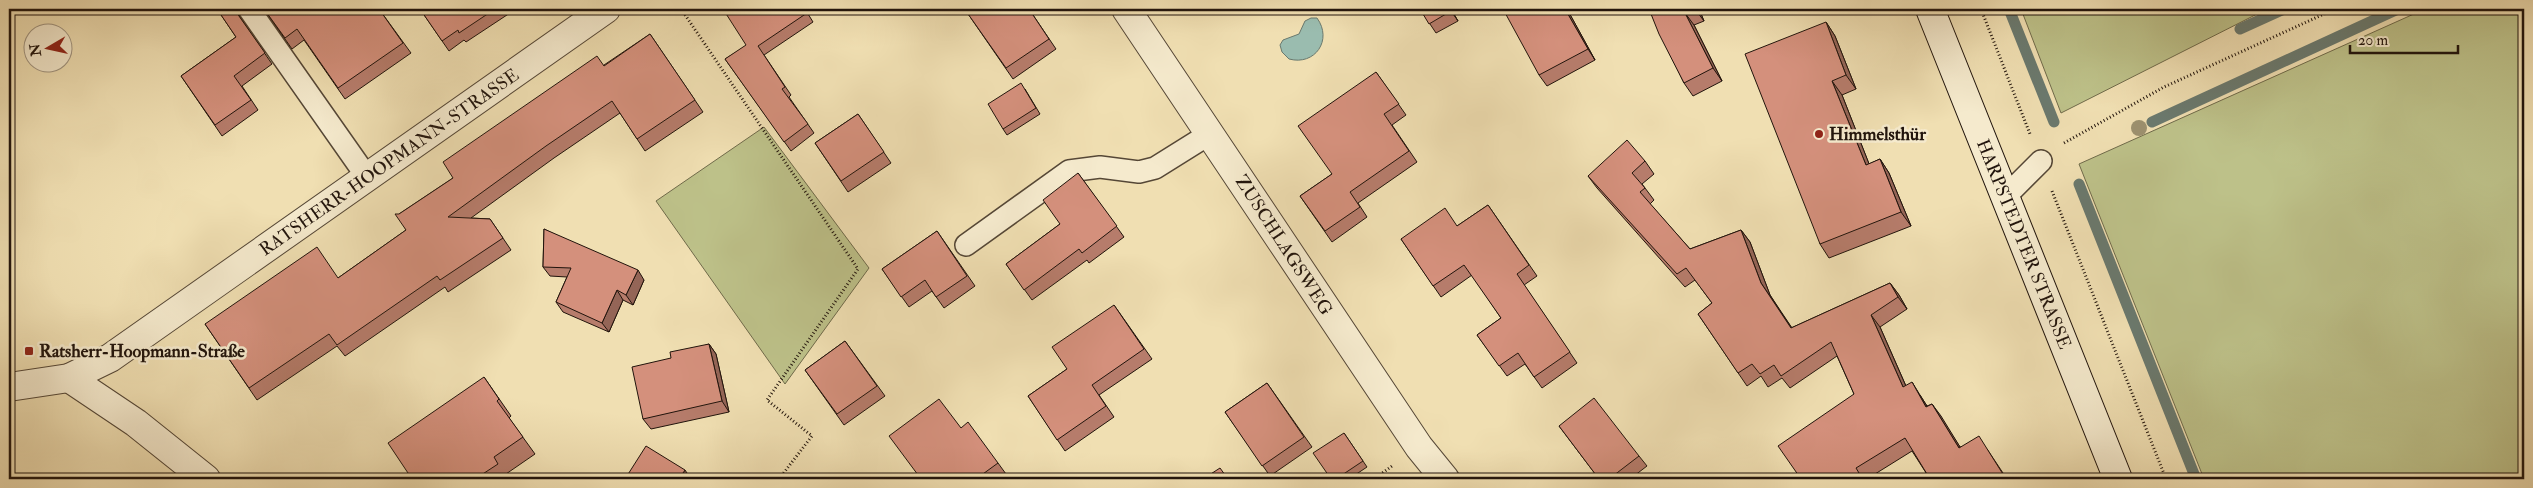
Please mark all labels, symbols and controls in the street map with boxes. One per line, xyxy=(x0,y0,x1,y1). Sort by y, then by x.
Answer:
north arrow xyxy=(22,22,72,72)
scale bar xyxy=(2350,22,2458,54)
text: 20 m xyxy=(2358,31,2388,50)
text: N xyxy=(26,42,45,58)
street label: RATSHERR-HOOPMANN-STRASSE xyxy=(255,64,524,261)
place label: Himmelsthür xyxy=(1829,123,1926,146)
marker: Himmelsthür xyxy=(1813,128,1825,140)
street label: HARPSTEDTER STRASSE xyxy=(1971,136,2076,353)
street label: ZUSCHLAGSWEG xyxy=(1230,171,1338,320)
place label: Ratsherr-Hoopmann-Straße xyxy=(39,340,245,363)
marker: Ratsherr-Hoopmann-Straße xyxy=(23,345,35,357)

